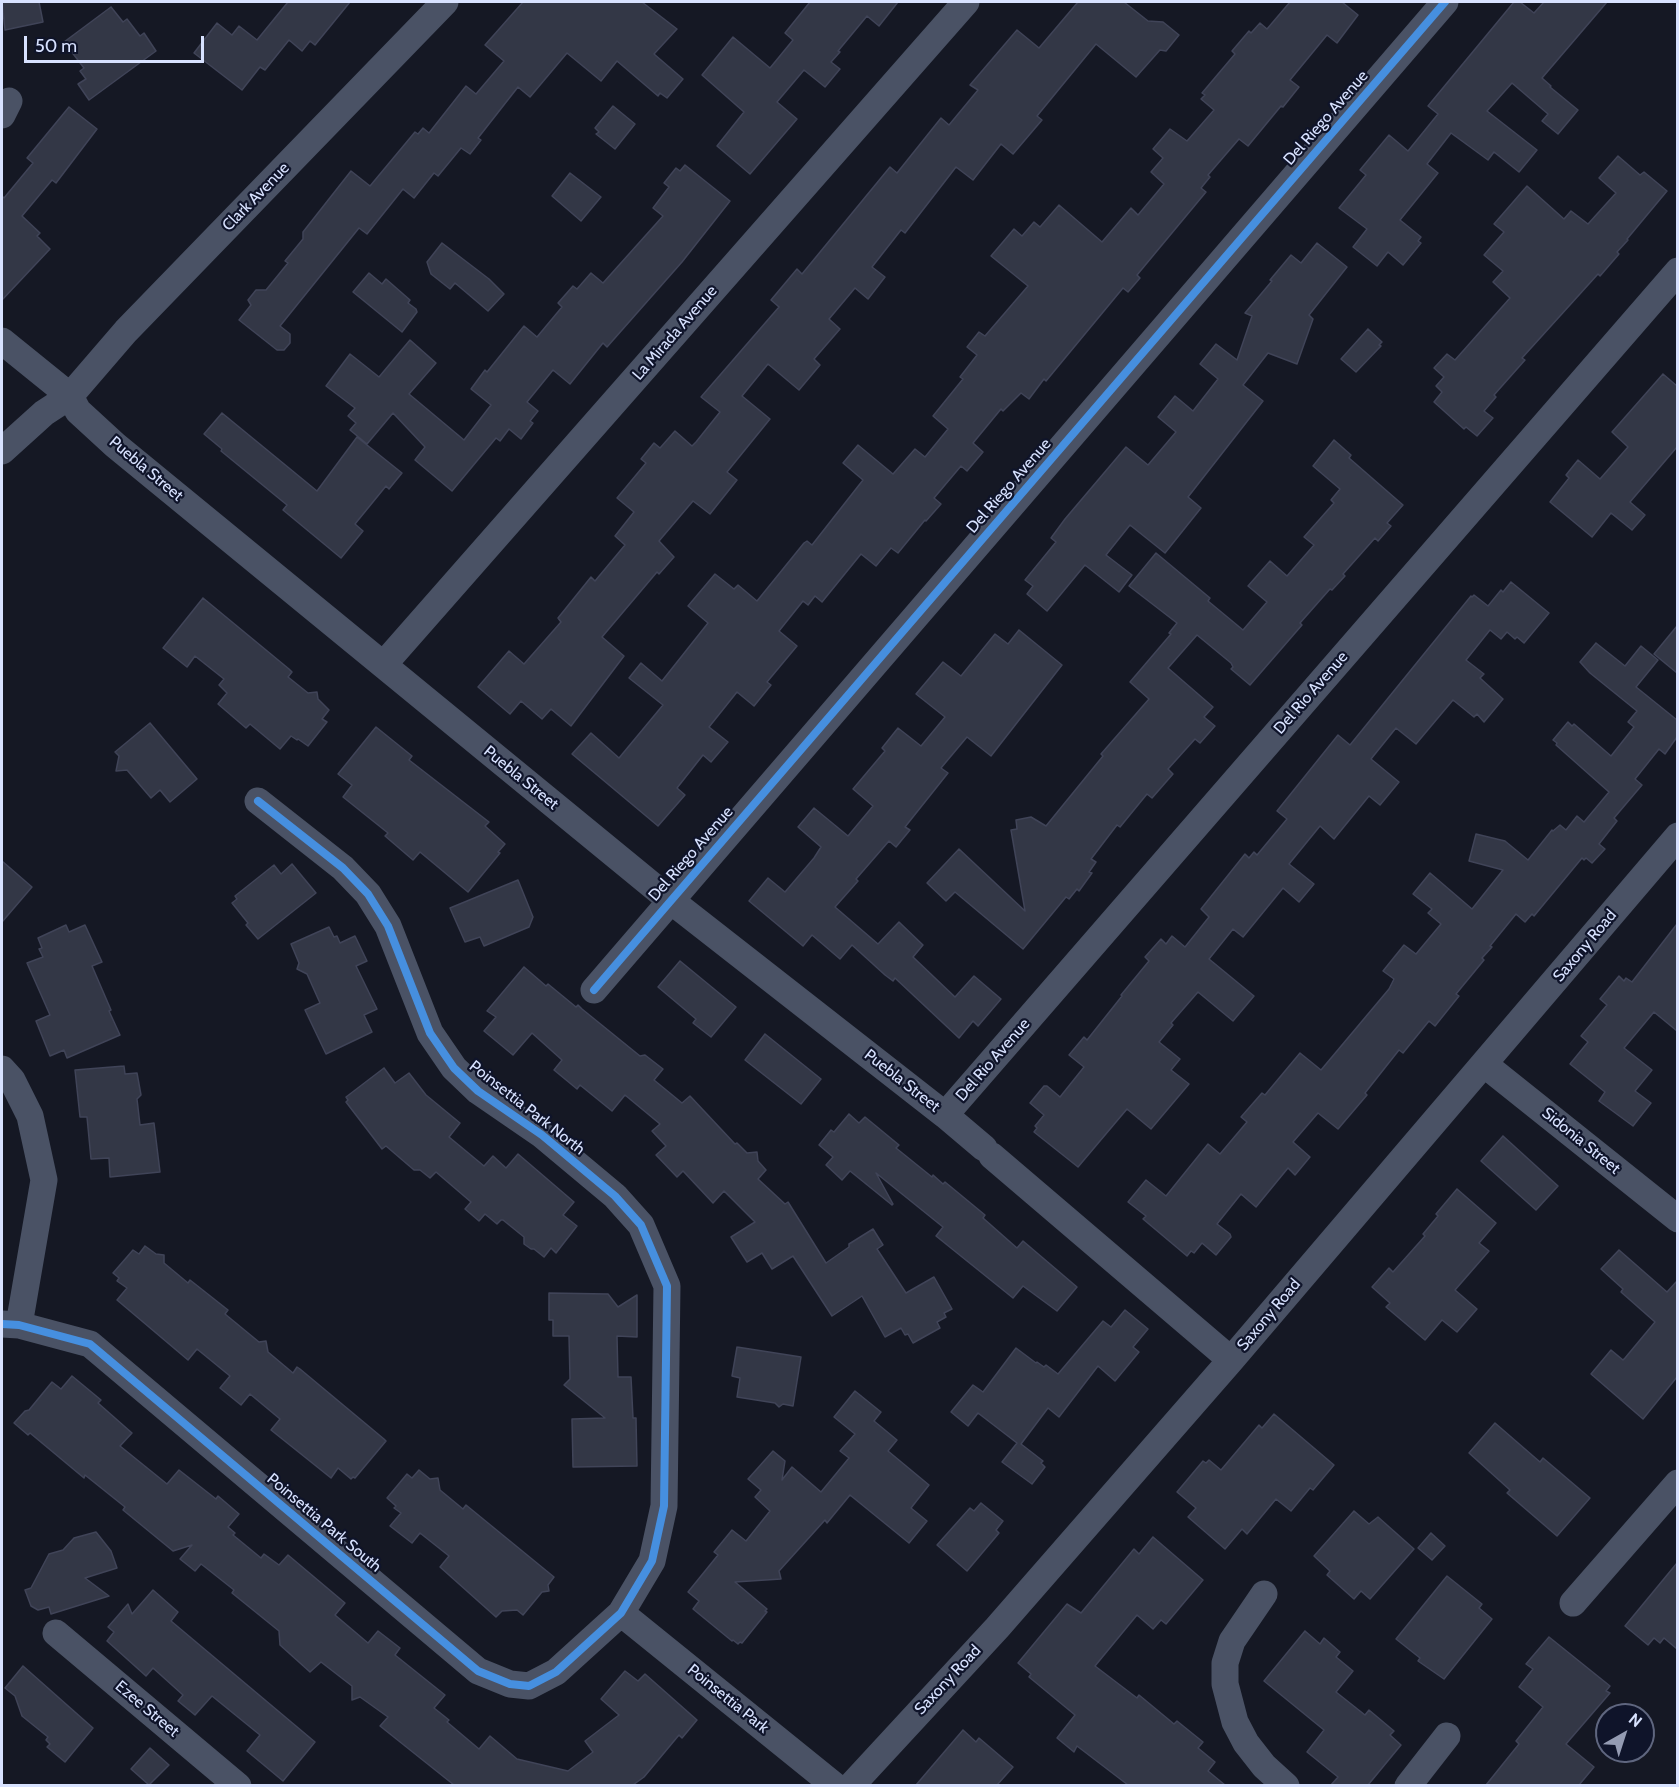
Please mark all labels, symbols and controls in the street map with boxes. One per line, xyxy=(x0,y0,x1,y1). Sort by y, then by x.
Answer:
scale bar xyxy=(27,24,207,62)
text: 50 m xyxy=(35,35,77,57)
street label: Del Riego Avenue xyxy=(1280,67,1372,169)
street label: Clark Avenue xyxy=(219,159,293,235)
street label: La Mirada Avenue xyxy=(629,282,721,384)
street label: Puebla Street xyxy=(105,432,187,506)
street label: Del Riego Avenue xyxy=(963,435,1055,537)
street label: Del Rio Avenue xyxy=(1270,648,1352,738)
street label: Puebla Street xyxy=(480,742,562,814)
street label: Del Riego Avenue xyxy=(645,803,737,905)
street label: Saxony Road xyxy=(1549,906,1621,986)
street label: Del Rio Avenue xyxy=(952,1015,1034,1105)
street label: Puebla Street xyxy=(860,1046,944,1116)
street label: Poinsettia Park North xyxy=(465,1057,589,1159)
street label: Sidonia Street xyxy=(1538,1104,1624,1178)
street label: Saxony Road xyxy=(1233,1275,1305,1355)
street label: Poinsettia Park South xyxy=(263,1470,385,1576)
street label: Saxony Road xyxy=(911,1641,985,1719)
street label: Poinsettia Park xyxy=(683,1660,773,1738)
street label: Ezee Street xyxy=(111,1677,183,1741)
north arrow xyxy=(1595,1703,1655,1763)
text: N xyxy=(1625,1709,1646,1731)

